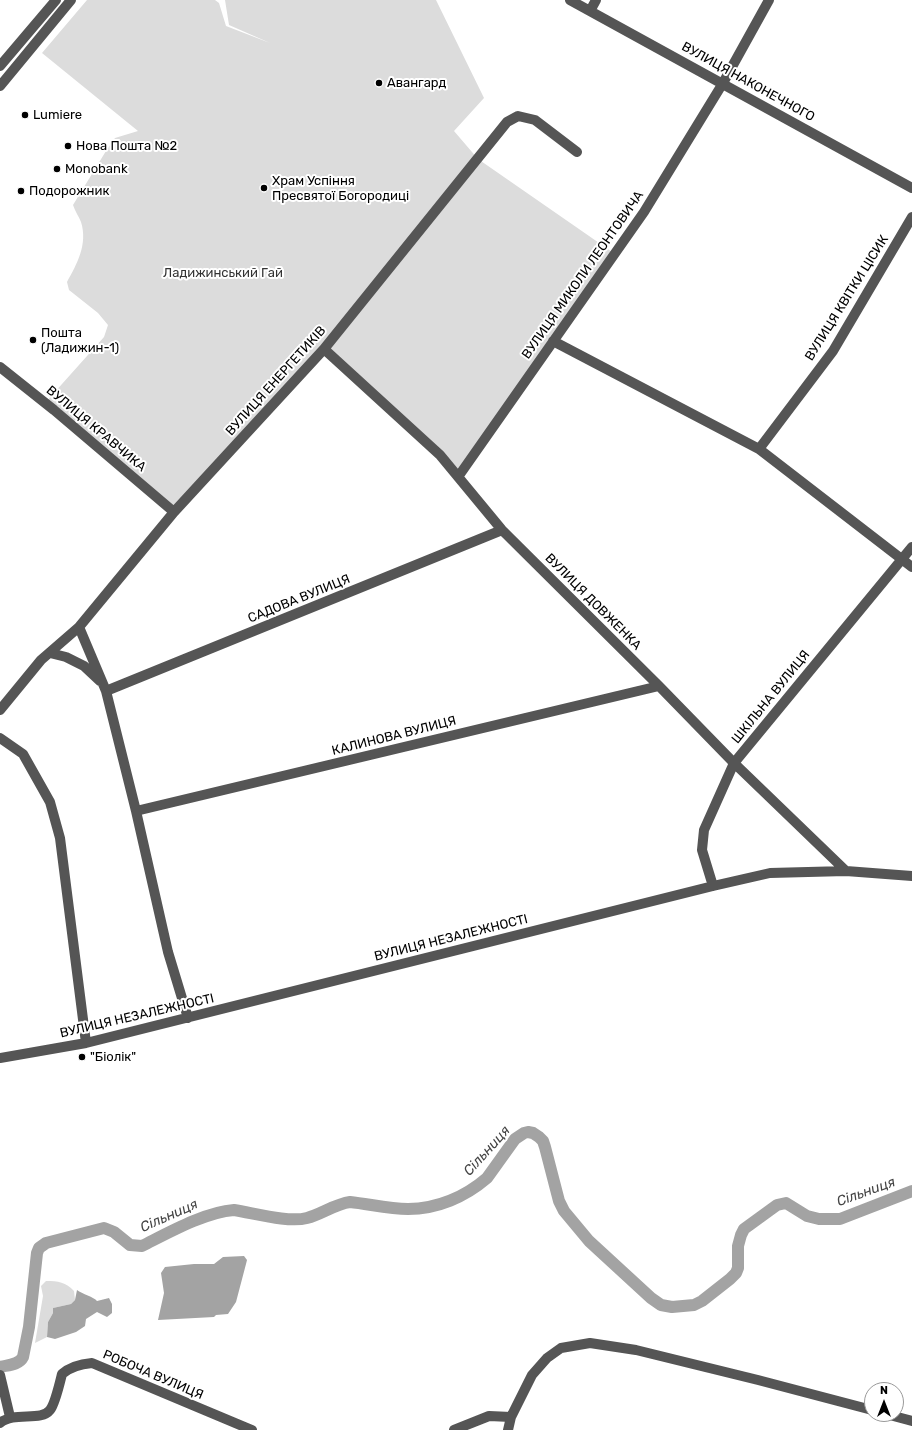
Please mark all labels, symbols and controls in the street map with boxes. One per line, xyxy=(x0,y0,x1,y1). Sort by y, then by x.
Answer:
street label: ВУЛИЦЯ НАКОНЕЧНОГО xyxy=(679,39,817,125)
place label: Авангард xyxy=(387,75,446,91)
marker: Авангард xyxy=(374,78,384,88)
place label: Lumiere xyxy=(33,107,82,123)
marker: Lumiere xyxy=(20,110,30,120)
place label: Нова Пошта №2 xyxy=(76,138,177,154)
marker: Нова Пошта №2 xyxy=(63,141,73,151)
place label: Monobank xyxy=(65,161,128,177)
marker: Monobank xyxy=(52,164,62,174)
place label: Храм Успіння Пресвятої Богородиці xyxy=(272,173,409,204)
place label: Подорожник xyxy=(29,183,109,199)
marker: Храм Успіння Пресвятої Богородиці xyxy=(259,183,269,193)
marker: Подорожник xyxy=(16,186,26,196)
street label: ВУЛИЦЯ МИКОЛИ ЛЕОНТОВИЧА xyxy=(519,188,647,362)
street label: ВУЛИЦЯ КВІТКИ ЦІСИК xyxy=(802,232,892,364)
park label: Ладижинський Гай xyxy=(163,265,283,281)
street label: ВУЛИЦЯ ЕНЕРГЕТИКІВ xyxy=(223,323,329,439)
place label: Пошта (Ладижин-1) xyxy=(41,325,119,356)
marker: Пошта (Ладижин-1) xyxy=(28,335,38,345)
street label: ВУЛИЦЯ КРАВЧИКА xyxy=(43,383,149,475)
street label: ВУЛИЦЯ ДОВЖЕНКА xyxy=(542,551,644,653)
street label: САДОВА ВУЛИЦЯ xyxy=(246,571,352,627)
street label: ШКІЛЬНА ВУЛИЦЯ xyxy=(729,647,813,747)
street label: КАЛИНОВА ВУЛИЦЯ xyxy=(330,713,458,759)
street label: ВУЛИЦЯ НЕЗАЛЕЖНОСТІ xyxy=(373,911,529,965)
street label: ВУЛИЦЯ НЕЗАЛЕЖНОСТІ xyxy=(58,991,216,1041)
place label: "Біолік" xyxy=(90,1049,136,1065)
marker: "Біолік" xyxy=(77,1052,87,1062)
water label: Сільниця xyxy=(460,1123,514,1179)
water label: Сільниця xyxy=(834,1174,898,1210)
water label: Сільниця xyxy=(138,1196,200,1236)
street label: РОБОЧА ВУЛИЦЯ xyxy=(100,1347,206,1403)
north arrow xyxy=(864,1382,904,1422)
text: N xyxy=(880,1384,888,1397)

